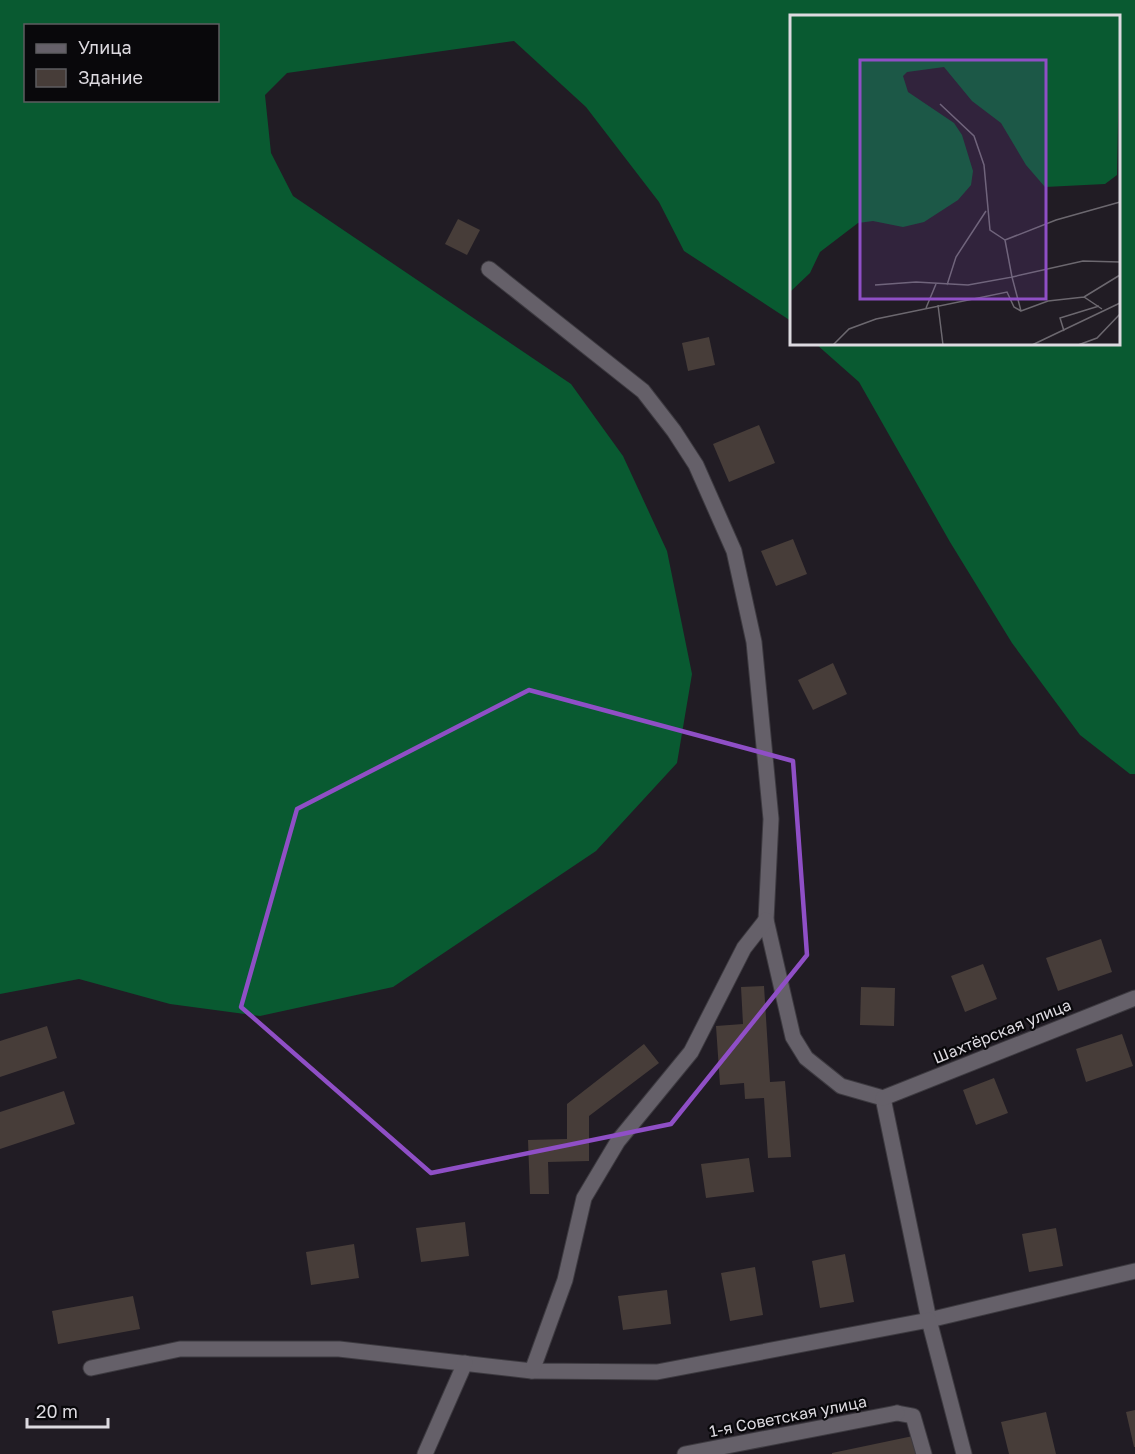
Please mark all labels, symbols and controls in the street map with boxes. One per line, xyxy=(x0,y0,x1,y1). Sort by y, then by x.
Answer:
inset map xyxy=(790,15,1120,345)
legend xyxy=(24,24,219,102)
text: Улица xyxy=(78,36,132,58)
text: Здание xyxy=(78,66,143,88)
street label: Шахтёрская улица xyxy=(930,994,1074,1068)
scale bar xyxy=(27,1391,108,1429)
street label: 1-я Советская улица xyxy=(708,1391,868,1441)
text: 20 m xyxy=(36,1400,78,1422)

